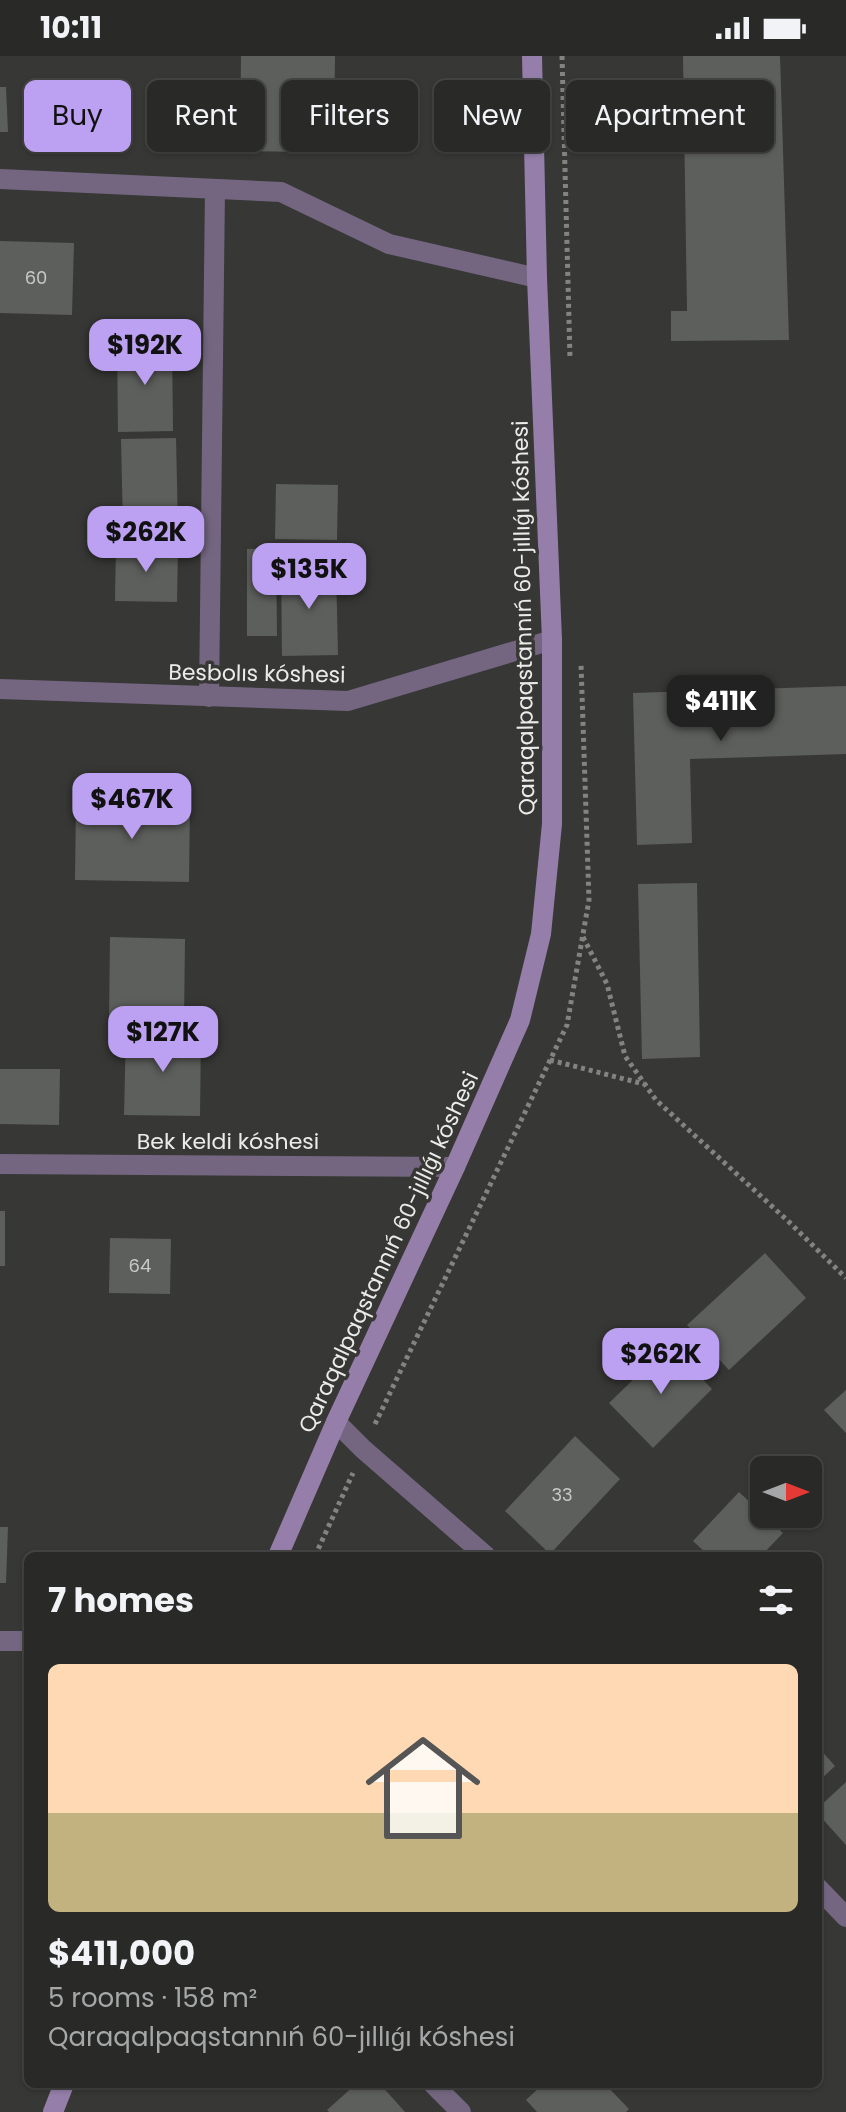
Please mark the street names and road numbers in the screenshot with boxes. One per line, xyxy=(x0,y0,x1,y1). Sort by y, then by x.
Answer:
street label: Qaraqalpaqstannıń 60-jıllıǵı kóshesi xyxy=(505,420,542,816)
street label: Besbolıs kóshesi xyxy=(168,656,346,691)
street label: Qaraqalpaqstannıń 60-jıllıǵı kóshesi xyxy=(291,1067,486,1438)
street label: Bek keldi kóshesi xyxy=(137,1126,319,1157)

